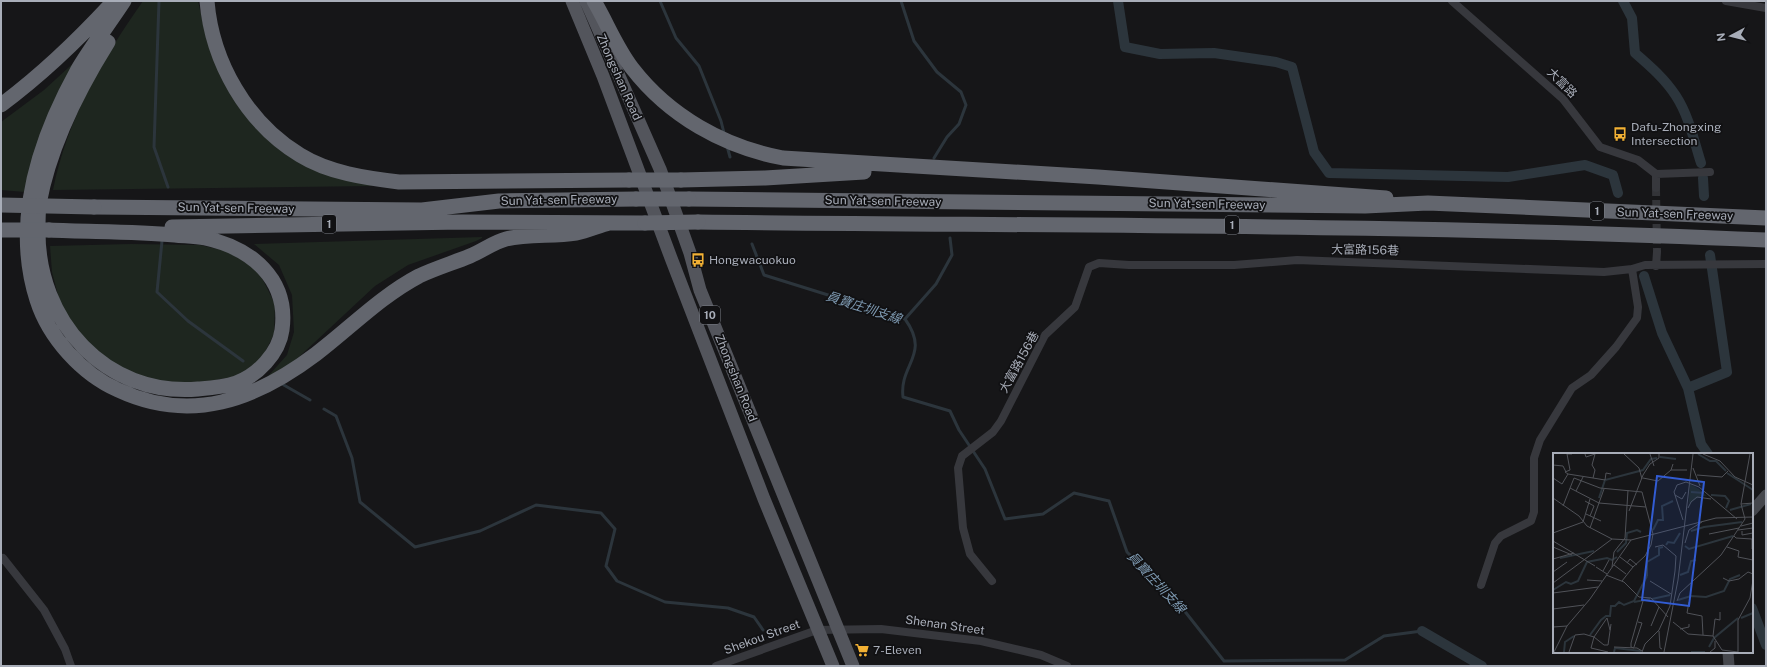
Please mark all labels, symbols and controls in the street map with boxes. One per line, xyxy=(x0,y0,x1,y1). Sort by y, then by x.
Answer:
north arrow xyxy=(1711,16,1751,56)
street label: Zhongshan Road xyxy=(594,32,644,122)
text: N xyxy=(1715,32,1728,42)
street label: 大富路 xyxy=(1544,65,1580,101)
place label: Dafu-Zhongxing Intersection xyxy=(1631,120,1721,148)
bus stop icon: Dafu-Zhongxing Intersection xyxy=(1612,126,1628,142)
street label: Sun Yat-sen Freeway xyxy=(500,192,618,208)
street label: Sun Yat-sen Freeway xyxy=(824,193,942,209)
street label: Sun Yat-sen Freeway xyxy=(1148,196,1266,212)
street label: Sun Yat-sen Freeway xyxy=(177,200,295,216)
road number: 1 xyxy=(1590,202,1604,220)
street label: Sun Yat-sen Freeway xyxy=(1616,205,1734,223)
road number: 1 xyxy=(322,215,336,233)
road number: 1 xyxy=(1225,216,1239,234)
street label: 大富路156巷 xyxy=(1331,242,1399,258)
bus stop icon: Hongwacuokuo xyxy=(690,252,706,268)
place label: Hongwacuokuo xyxy=(709,253,796,267)
water label: 員寶庄圳支線 xyxy=(824,288,905,327)
road number: 10 xyxy=(700,306,720,324)
street label: 大富路156巷 xyxy=(996,329,1042,395)
street label: Zhongshan Road xyxy=(712,332,760,424)
inset map xyxy=(1553,453,1753,653)
water label: 員寶庄圳支線 xyxy=(1125,549,1190,617)
street label: Shenan Street xyxy=(904,612,986,638)
street label: Shekou Street xyxy=(722,617,802,657)
supermarket icon: 7-Eleven xyxy=(854,642,870,658)
place label: 7-Eleven xyxy=(873,643,922,657)

